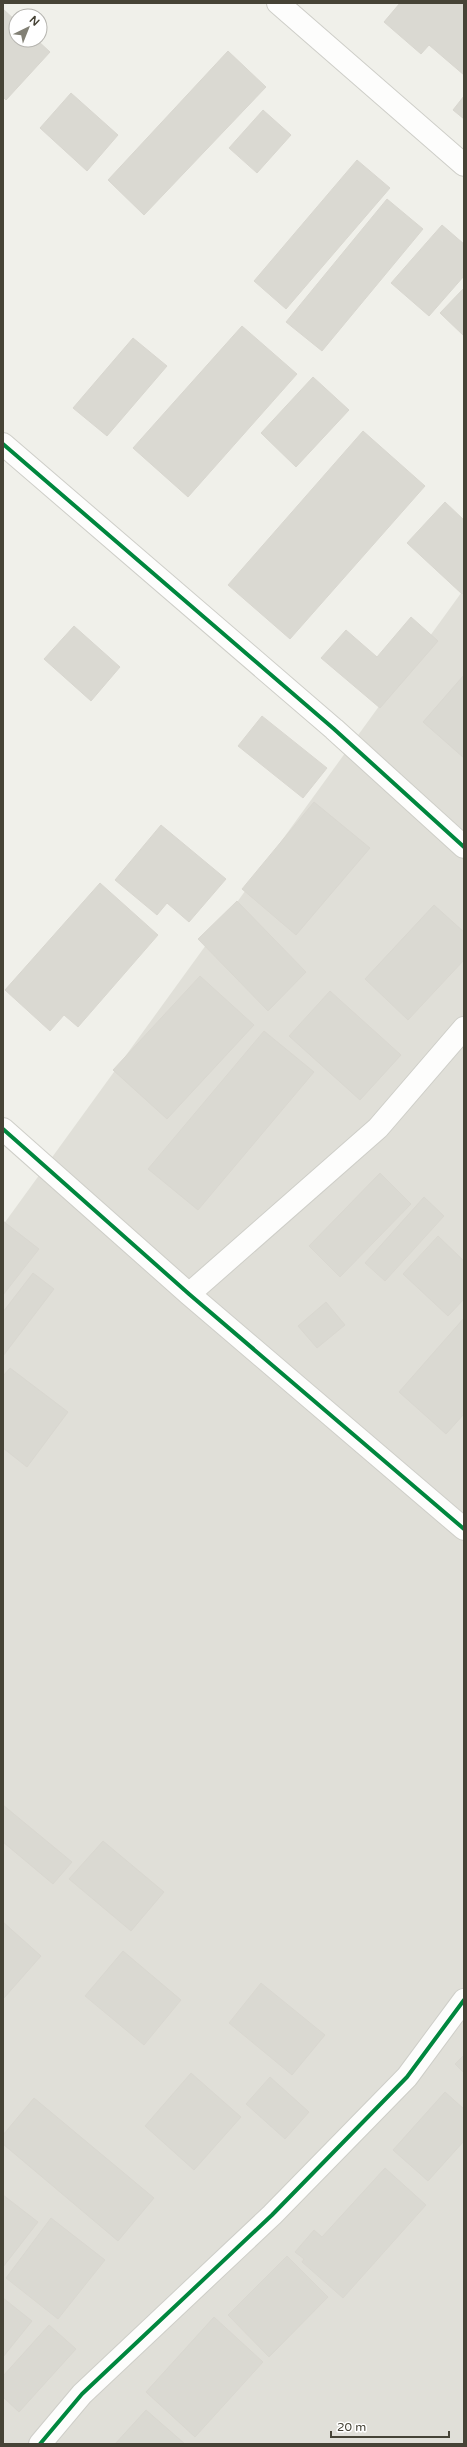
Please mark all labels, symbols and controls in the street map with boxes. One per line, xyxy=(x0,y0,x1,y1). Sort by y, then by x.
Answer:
north arrow xyxy=(8,8,48,48)
text: N xyxy=(27,13,42,29)
scale bar xyxy=(331,2413,449,2439)
text: 20 m xyxy=(337,2420,366,2434)

